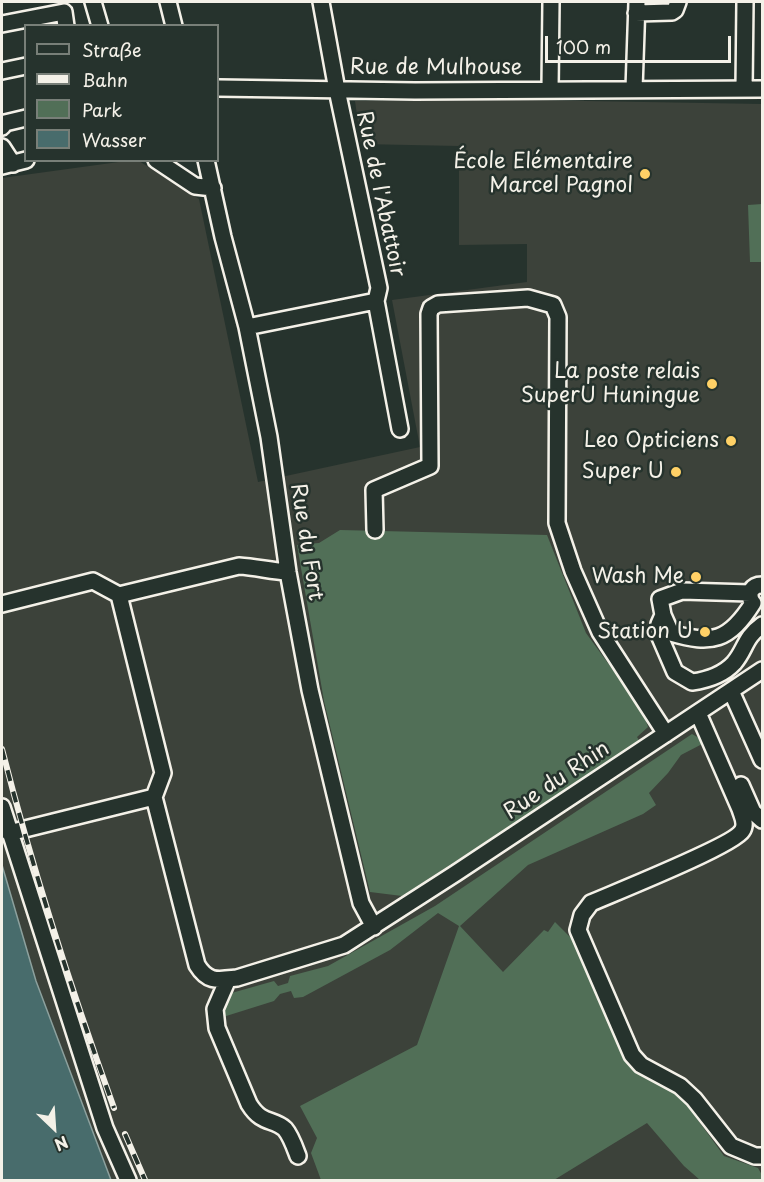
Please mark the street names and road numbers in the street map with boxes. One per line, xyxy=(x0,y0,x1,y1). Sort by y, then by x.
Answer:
street label: Rue de Mulhouse xyxy=(350,55,522,81)
street label: Rue de l'Abattoir xyxy=(350,109,410,279)
street label: Rue du Fort xyxy=(284,482,328,602)
street label: Rue du Rhin xyxy=(499,736,615,826)

